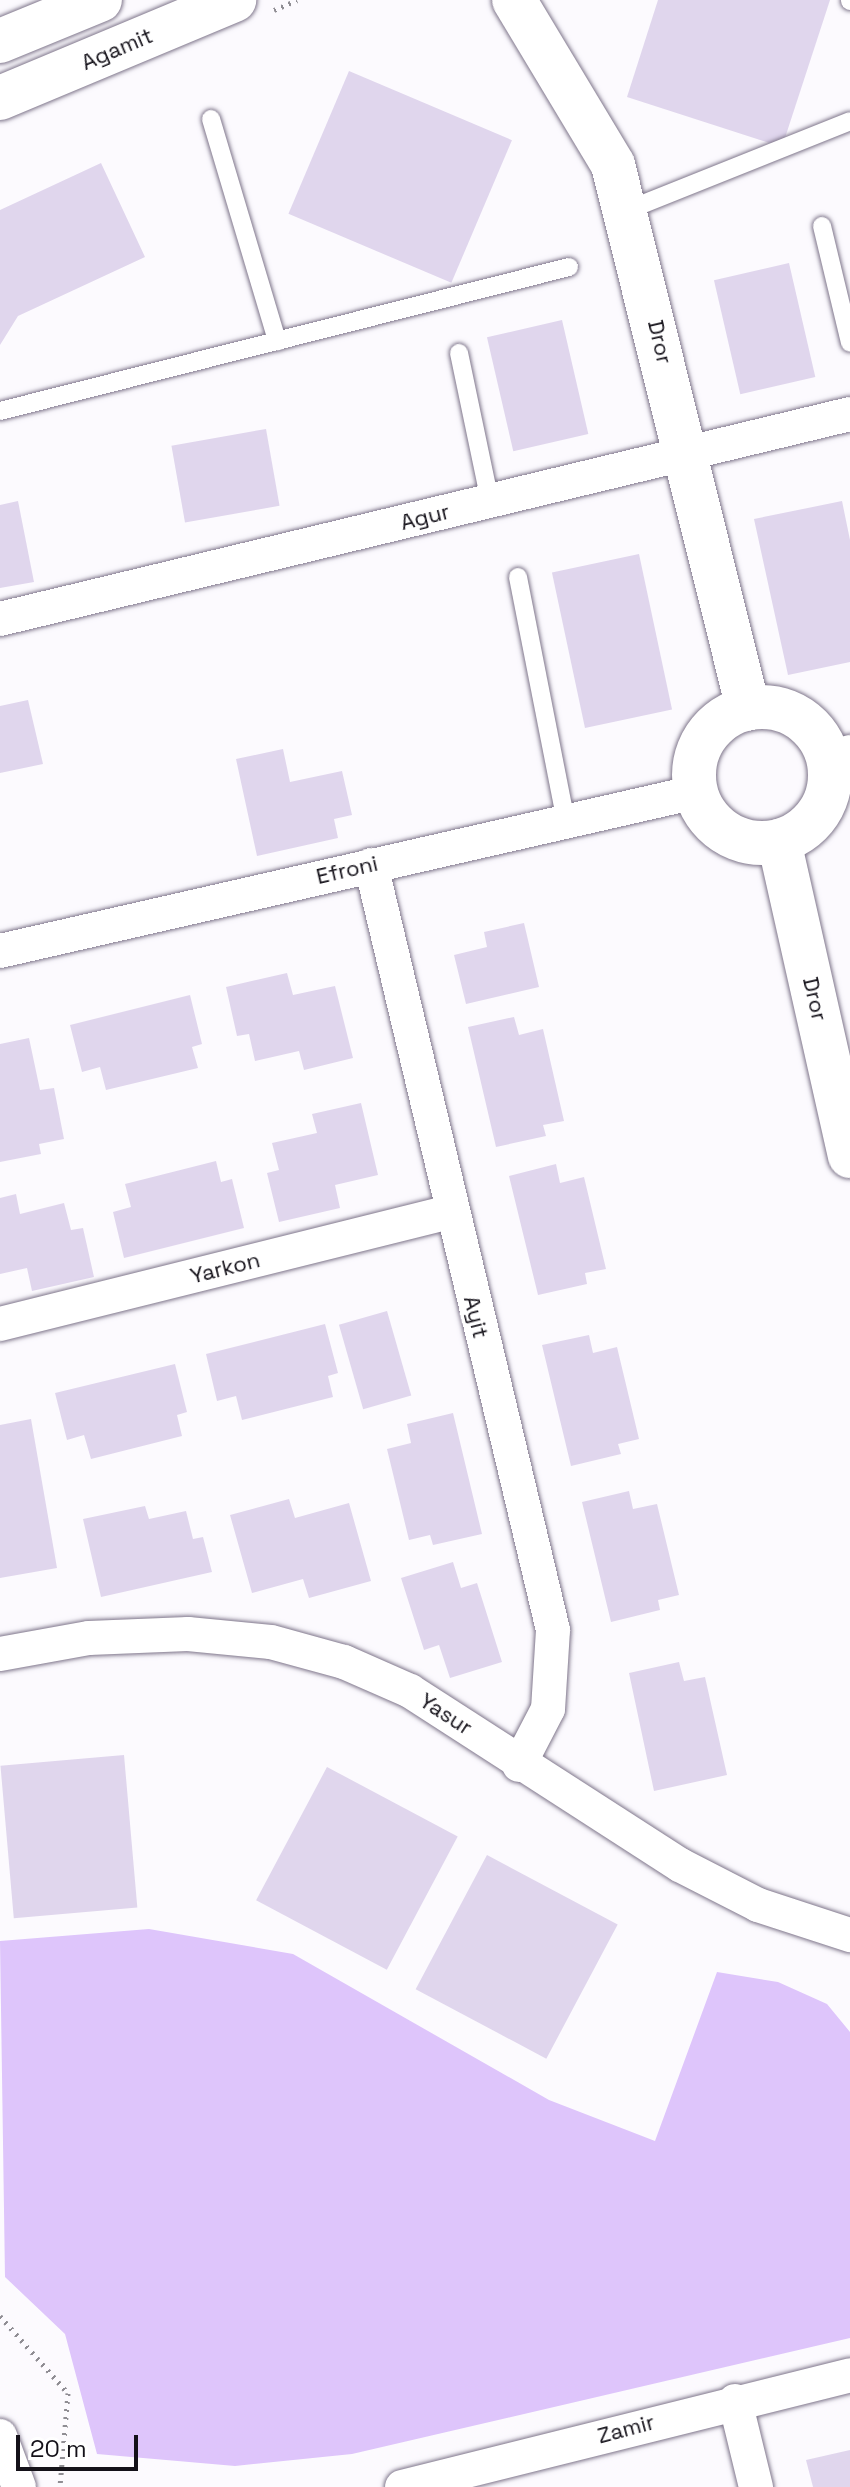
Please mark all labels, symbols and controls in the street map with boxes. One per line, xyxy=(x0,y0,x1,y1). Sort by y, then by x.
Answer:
street label: Agamit xyxy=(77,22,157,76)
street label: Dror xyxy=(642,317,678,367)
street label: Agur xyxy=(398,498,452,536)
street label: Efroni xyxy=(314,850,380,890)
street label: Dror xyxy=(797,974,833,1024)
street label: Yarkon xyxy=(187,1247,263,1289)
street label: Ayit xyxy=(458,1293,494,1341)
street label: Yasur xyxy=(415,1687,477,1741)
street label: Zamir xyxy=(595,2409,657,2449)
scale bar xyxy=(20,2419,142,2469)
text: 20 m xyxy=(30,2433,87,2464)

